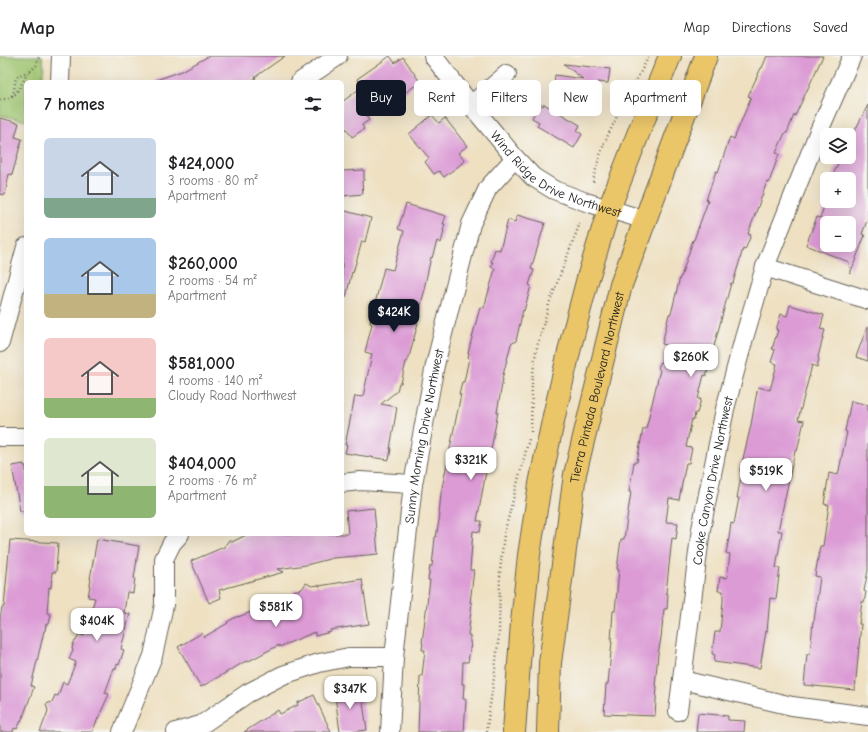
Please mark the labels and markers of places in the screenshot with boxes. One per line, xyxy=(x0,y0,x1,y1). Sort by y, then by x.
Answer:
pin: $424K xyxy=(366,299,422,333)
pin: $260K xyxy=(663,344,719,378)
pin: $321K xyxy=(443,447,499,481)
pin: $519K xyxy=(738,458,794,492)
pin: $581K xyxy=(248,594,304,628)
pin: $404K xyxy=(69,608,125,642)
pin: $347K xyxy=(322,676,378,710)

